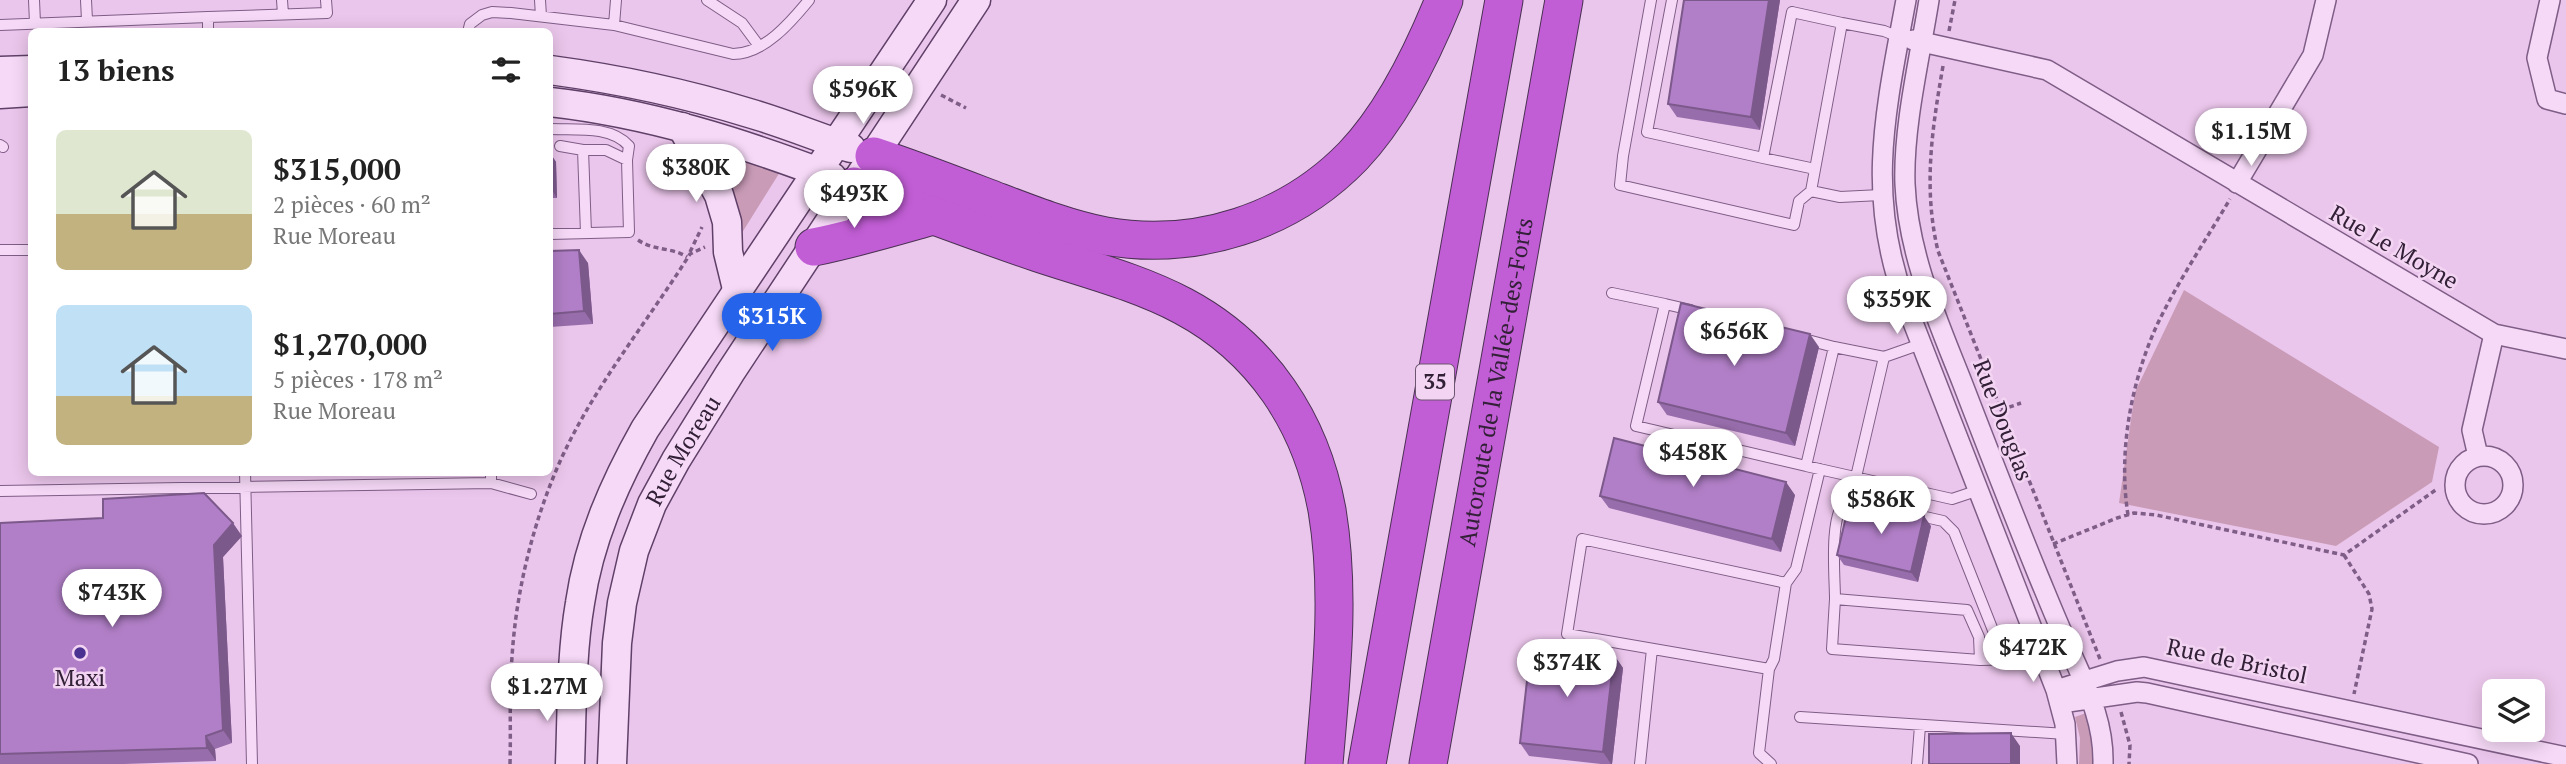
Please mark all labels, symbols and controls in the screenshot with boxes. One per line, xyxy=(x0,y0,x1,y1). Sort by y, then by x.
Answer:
text: 13 biens xyxy=(56,50,175,90)
icon: filters xyxy=(487,51,525,89)
pin: $596K xyxy=(814,66,912,126)
text: $596K xyxy=(829,73,897,104)
pin: $1.15M xyxy=(2194,108,2308,168)
text: $1.15M xyxy=(2211,115,2291,146)
pin: $380K xyxy=(647,144,745,204)
text: $315,000 xyxy=(273,149,401,189)
text: $380K xyxy=(662,151,730,182)
icon: home xyxy=(112,158,196,242)
pin: $493K xyxy=(805,170,903,230)
text: $493K xyxy=(820,177,888,208)
text: 2 pièces · 60 m² xyxy=(273,189,431,220)
street label: Rue Le Moyne xyxy=(2324,197,2464,296)
street label: Autoroute de la Vallée-des-Forts xyxy=(1451,215,1540,549)
text: Rue Moreau xyxy=(273,220,396,251)
pin: $359K xyxy=(1848,276,1946,336)
text: $359K xyxy=(1863,283,1931,314)
pin: $315K xyxy=(723,294,821,353)
text: $315K xyxy=(738,300,806,331)
pin: $656K xyxy=(1685,308,1783,368)
text: $656K xyxy=(1700,315,1768,346)
text: $1,270,000 xyxy=(273,324,427,364)
icon: home xyxy=(112,333,196,417)
street label: Rue Douglas xyxy=(1966,355,2041,485)
text: 5 pièces · 178 m² xyxy=(273,364,443,395)
road number: 35 xyxy=(1416,364,1454,400)
street label: Rue Moreau xyxy=(638,389,727,511)
text: Rue Moreau xyxy=(273,395,396,426)
pin: $458K xyxy=(1644,430,1742,489)
text: $458K xyxy=(1659,436,1727,467)
pin: $586K xyxy=(1832,476,1930,536)
text: $586K xyxy=(1847,483,1915,514)
pin: $743K xyxy=(63,570,161,629)
text: $743K xyxy=(78,576,146,607)
pin: $472K xyxy=(1984,624,2082,684)
street label: Rue de Bristol xyxy=(2164,630,2310,691)
text: $472K xyxy=(1999,631,2067,662)
pin: $374K xyxy=(1518,640,1616,699)
marker: Maxi xyxy=(72,645,88,661)
text: $374K xyxy=(1533,646,1601,677)
place label: Maxi xyxy=(55,662,105,693)
pin: $1.27M xyxy=(490,664,604,723)
text: $1.27M xyxy=(507,670,587,701)
map controls xyxy=(2482,679,2545,742)
button: layers xyxy=(2482,679,2545,742)

